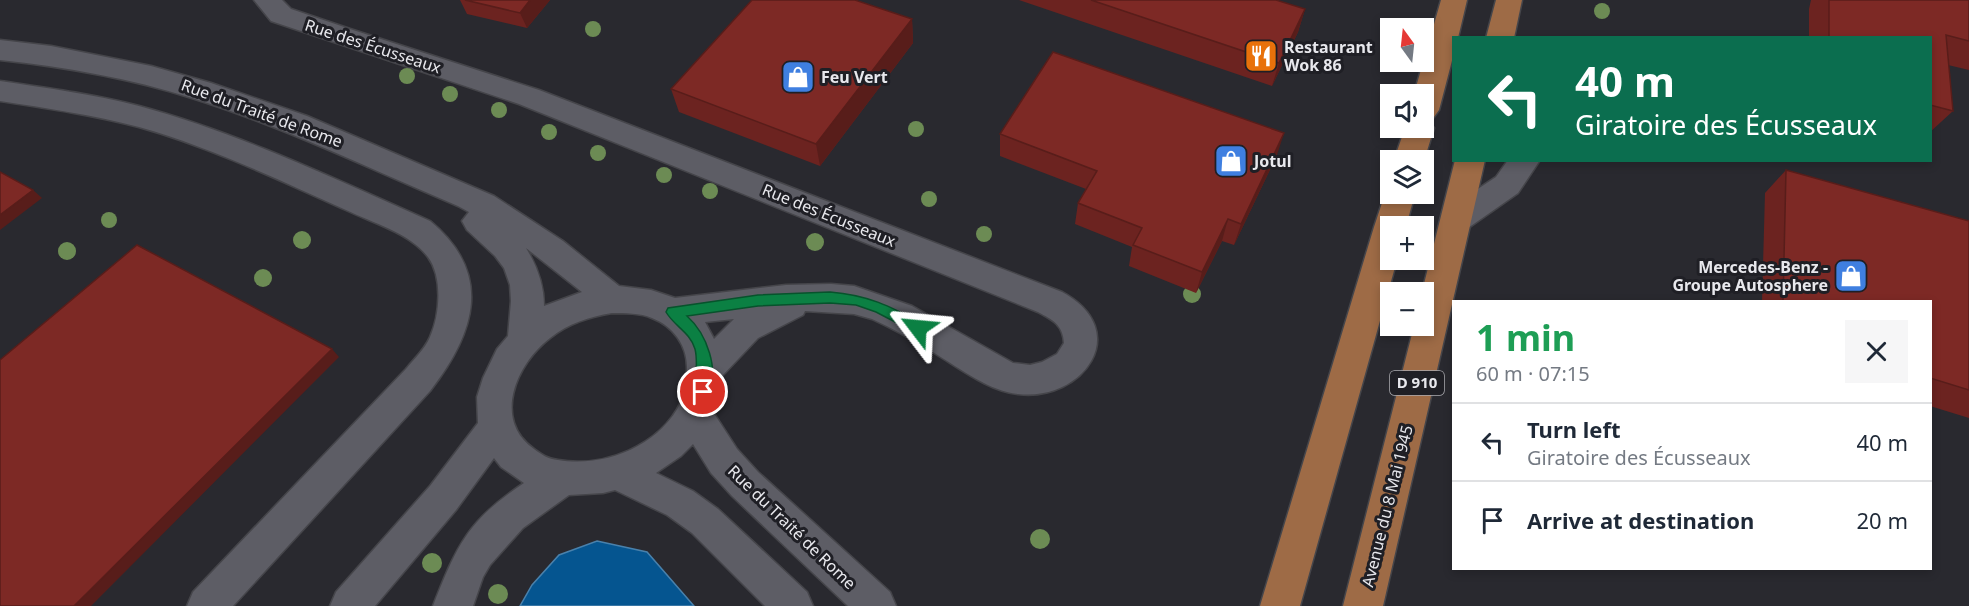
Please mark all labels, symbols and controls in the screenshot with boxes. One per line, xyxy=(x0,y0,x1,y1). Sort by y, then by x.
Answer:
street label: Rue des Écusseaux xyxy=(302,14,444,79)
north arrow xyxy=(1380,18,1434,72)
map controls xyxy=(1380,18,1434,336)
place label: Restaurant Wok 86 xyxy=(1284,36,1373,76)
restaurant icon: Restaurant Wok 86 xyxy=(1243,38,1279,74)
text: 40 m xyxy=(1575,52,1675,109)
shop icon: Feu Vert xyxy=(780,59,816,95)
icon: left xyxy=(1476,60,1554,138)
place label: Feu Vert xyxy=(821,66,888,88)
street label: Rue du Traité de Rome xyxy=(178,74,346,152)
button: sound xyxy=(1380,84,1434,138)
text: Giratoire des Écusseaux xyxy=(1575,106,1877,143)
shop icon: Jotul xyxy=(1213,143,1249,179)
place label: Jotul xyxy=(1252,150,1291,172)
button: layers xyxy=(1380,150,1434,204)
street label: Rue des Écusseaux xyxy=(759,178,899,252)
button: + xyxy=(1380,216,1434,270)
place label: Mercedes-Benz - Groupe Autosphere xyxy=(1672,256,1828,296)
shop icon: Mercedes-Benz - Groupe Autosphere xyxy=(1833,258,1869,294)
button: − xyxy=(1380,282,1434,336)
position arrow xyxy=(886,296,950,360)
text: 1 min xyxy=(1476,313,1575,362)
button: close xyxy=(1845,320,1908,383)
text: 60 m · 07:15 xyxy=(1476,360,1590,387)
pin xyxy=(677,366,728,417)
road number: D 910 xyxy=(1390,371,1444,395)
icon: arrive xyxy=(686,375,719,408)
text: Turn left xyxy=(1527,414,1621,444)
street label: Avenue du 8 Mai 1945 xyxy=(1356,423,1418,589)
icon: left xyxy=(1476,426,1509,459)
text: 40 m xyxy=(1857,427,1908,457)
text: Giratoire des Écusseaux xyxy=(1527,444,1751,471)
street label: Rue du Traité de Rome xyxy=(723,460,861,594)
icon: arrive xyxy=(1476,504,1509,537)
text: Arrive at destination xyxy=(1527,505,1754,535)
text: 20 m xyxy=(1857,505,1908,535)

